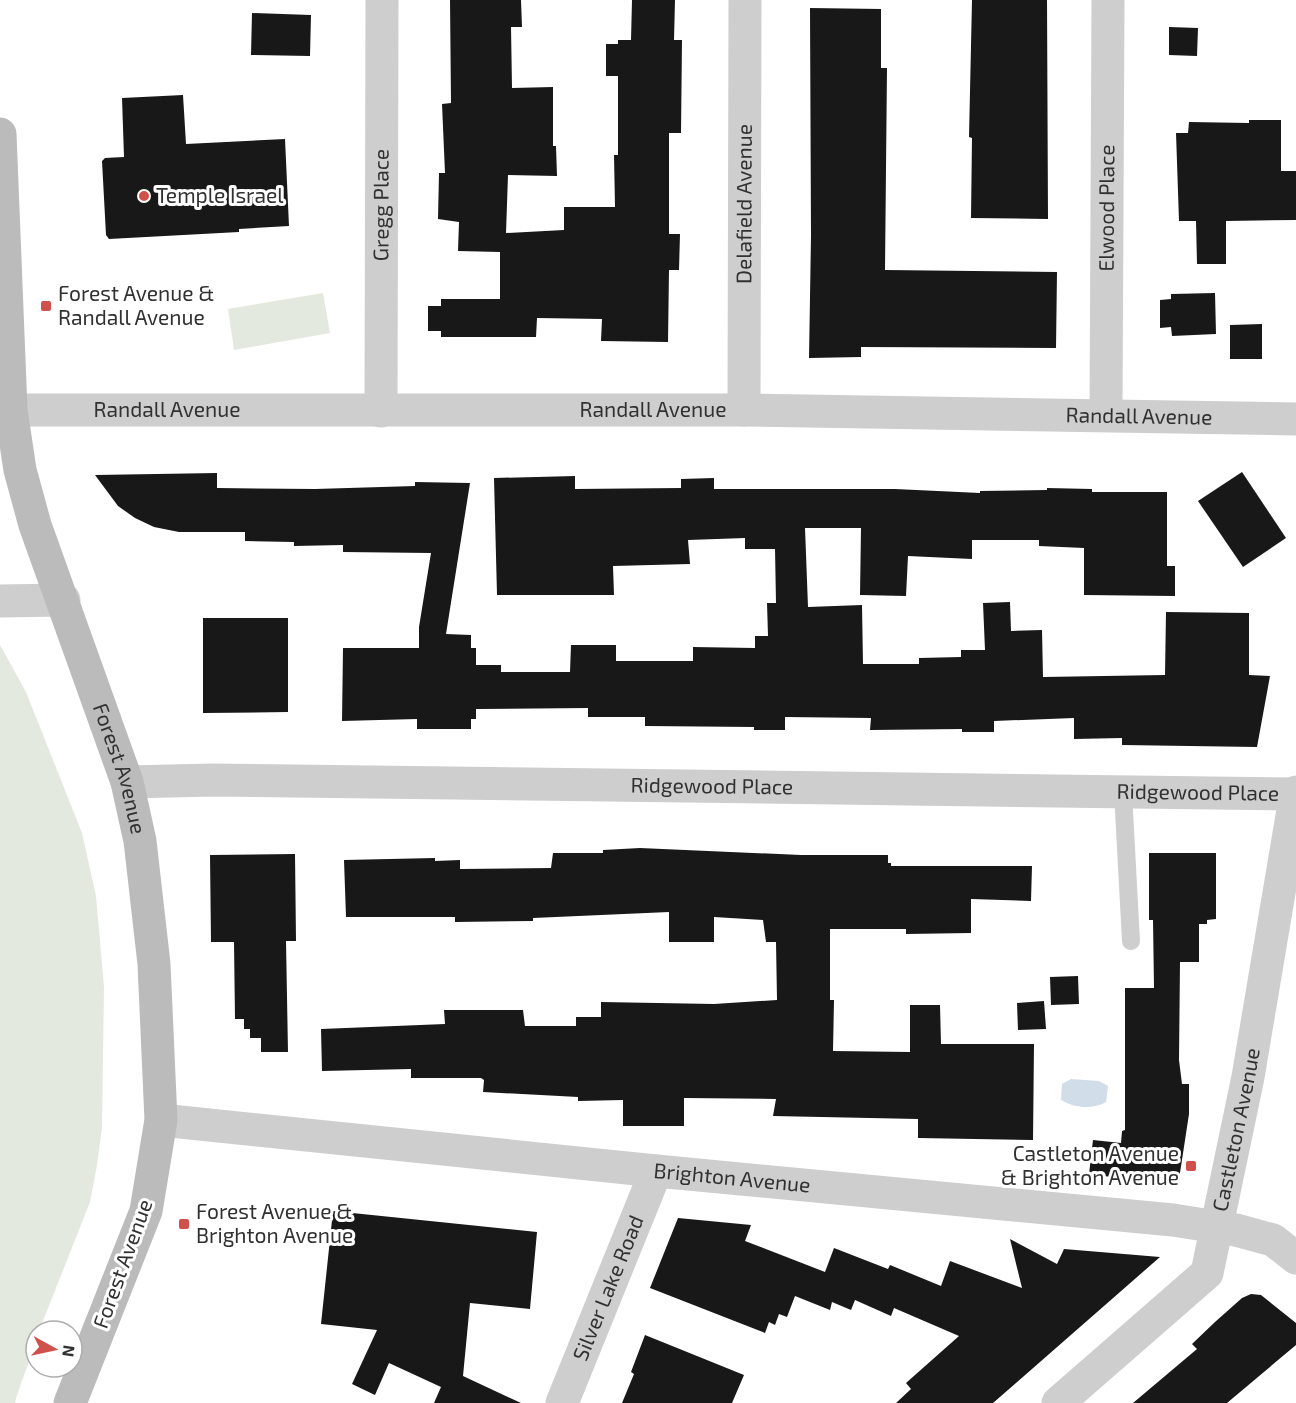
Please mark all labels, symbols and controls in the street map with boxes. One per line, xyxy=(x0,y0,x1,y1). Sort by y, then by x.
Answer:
street label: Delafield Avenue xyxy=(730,124,756,284)
street label: Elwood Place xyxy=(1093,144,1118,272)
street label: Gregg Place xyxy=(367,149,393,261)
place label: Temple Israel xyxy=(156,182,284,207)
marker: Temple Israel xyxy=(137,189,151,203)
place label: Forest Avenue & Randall Avenue xyxy=(58,280,214,329)
marker: Forest Avenue & Randall Avenue xyxy=(39,299,53,313)
street label: Randall Avenue xyxy=(94,396,240,421)
street label: Randall Avenue xyxy=(580,396,726,421)
street label: Randall Avenue xyxy=(1065,401,1213,429)
street label: Forest Avenue xyxy=(89,699,152,836)
street label: Ridgewood Place xyxy=(631,771,793,798)
street label: Ridgewood Place xyxy=(1116,778,1279,805)
street label: Castleton Avenue xyxy=(1206,1046,1264,1214)
place label: Castleton Avenue & Brighton Avenue xyxy=(1001,1140,1179,1189)
street label: Brighton Avenue xyxy=(653,1157,812,1197)
marker: Castleton Avenue & Brighton Avenue xyxy=(1184,1159,1198,1173)
street label: Forest Avenue xyxy=(87,1196,157,1331)
place label: Forest Avenue & Brighton Avenue xyxy=(196,1198,353,1247)
street label: Silver Lake Road xyxy=(567,1211,648,1364)
marker: Forest Avenue & Brighton Avenue xyxy=(177,1217,191,1231)
north arrow xyxy=(24,1319,84,1379)
text: N xyxy=(59,1344,80,1358)

